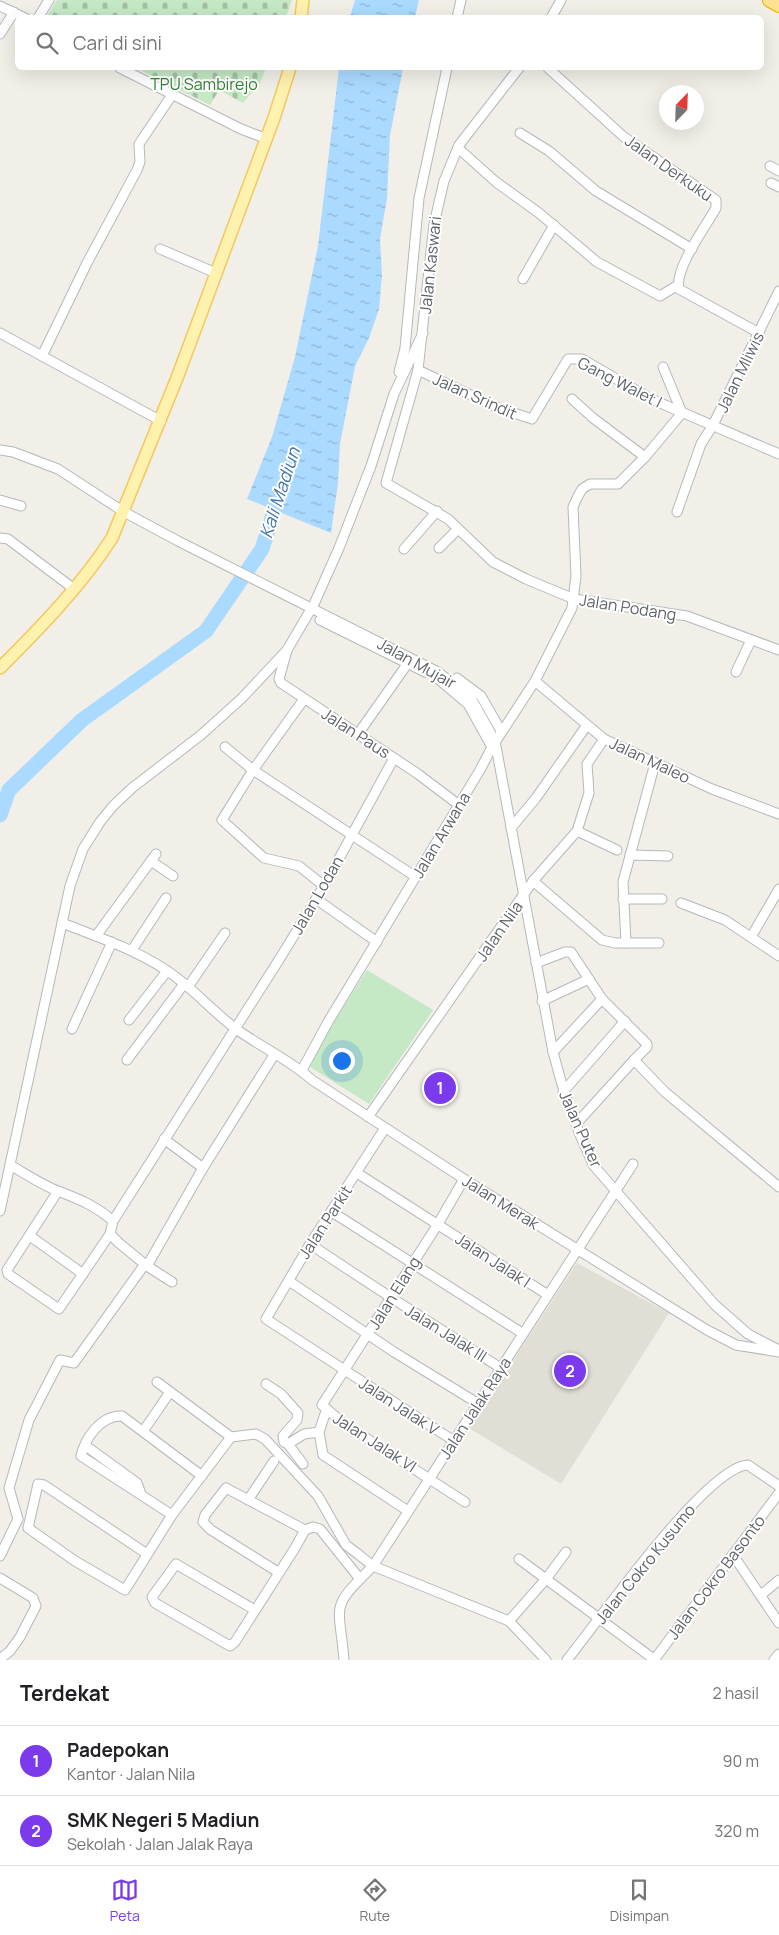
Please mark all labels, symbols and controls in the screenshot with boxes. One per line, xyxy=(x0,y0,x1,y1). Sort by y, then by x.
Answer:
search box xyxy=(15,15,764,70)
icon: search xyxy=(33,29,61,57)
text: Cari di sini xyxy=(73,30,162,56)
park label: TPU Sambirejo xyxy=(150,73,258,95)
north arrow xyxy=(659,85,704,130)
street label: Jalan Derkuku xyxy=(621,130,717,206)
street label: Jalan Kaswari xyxy=(414,215,446,315)
street label: Jalan Mliwis xyxy=(711,328,769,416)
street label: Gang Walet I xyxy=(574,351,666,413)
street label: Jalan Srindit xyxy=(429,368,521,424)
water label: Kali Madiun xyxy=(253,443,305,541)
street label: Jalan Podang xyxy=(578,588,678,626)
street label: Jalan Mujair xyxy=(374,632,461,694)
street label: Jalan Paus xyxy=(317,703,395,763)
street label: Jalan Maleo xyxy=(606,732,694,788)
street label: Jalan Arwana xyxy=(407,788,475,882)
street label: Jalan Lodan xyxy=(286,852,348,938)
street label: Jalan Nila xyxy=(470,896,528,966)
your location xyxy=(329,1048,355,1074)
pin: 1 xyxy=(424,1069,456,1107)
street label: Jalan Puter xyxy=(554,1087,608,1171)
street label: Jalan Merak xyxy=(458,1170,544,1235)
street label: Jalan Parkit xyxy=(293,1181,357,1263)
street label: Jalan Jalak I xyxy=(451,1228,535,1292)
street label: Jalan Elang xyxy=(363,1252,425,1334)
street label: Jalan Jalak III xyxy=(401,1299,491,1367)
pin: 2 xyxy=(554,1352,586,1390)
street label: Jalan Jalak Raya xyxy=(434,1353,516,1463)
street label: Jalan Jalak V xyxy=(355,1372,444,1440)
street label: Jalan Jalak VI xyxy=(329,1407,421,1477)
street label: Jalan Cokro Kusumo xyxy=(590,1500,700,1628)
street label: Jalan Cokro Basonto xyxy=(662,1510,770,1644)
text: Terdekat xyxy=(20,1679,110,1707)
text: 2 hasil xyxy=(712,1682,759,1704)
text: Padepokan xyxy=(67,1737,169,1763)
text: 1 xyxy=(32,1750,40,1772)
text: 90 m xyxy=(723,1750,759,1772)
text: Kantor · Jalan Nila xyxy=(67,1763,195,1785)
text: SMK Negeri 5 Madiun xyxy=(67,1807,259,1833)
text: 2 xyxy=(31,1820,41,1842)
text: 320 m xyxy=(715,1820,759,1842)
text: Sekolah · Jalan Jalak Raya xyxy=(67,1833,253,1855)
tab: Peta xyxy=(110,1876,140,1925)
tab: Rute xyxy=(359,1876,390,1925)
tab: Disimpan xyxy=(610,1876,669,1925)

